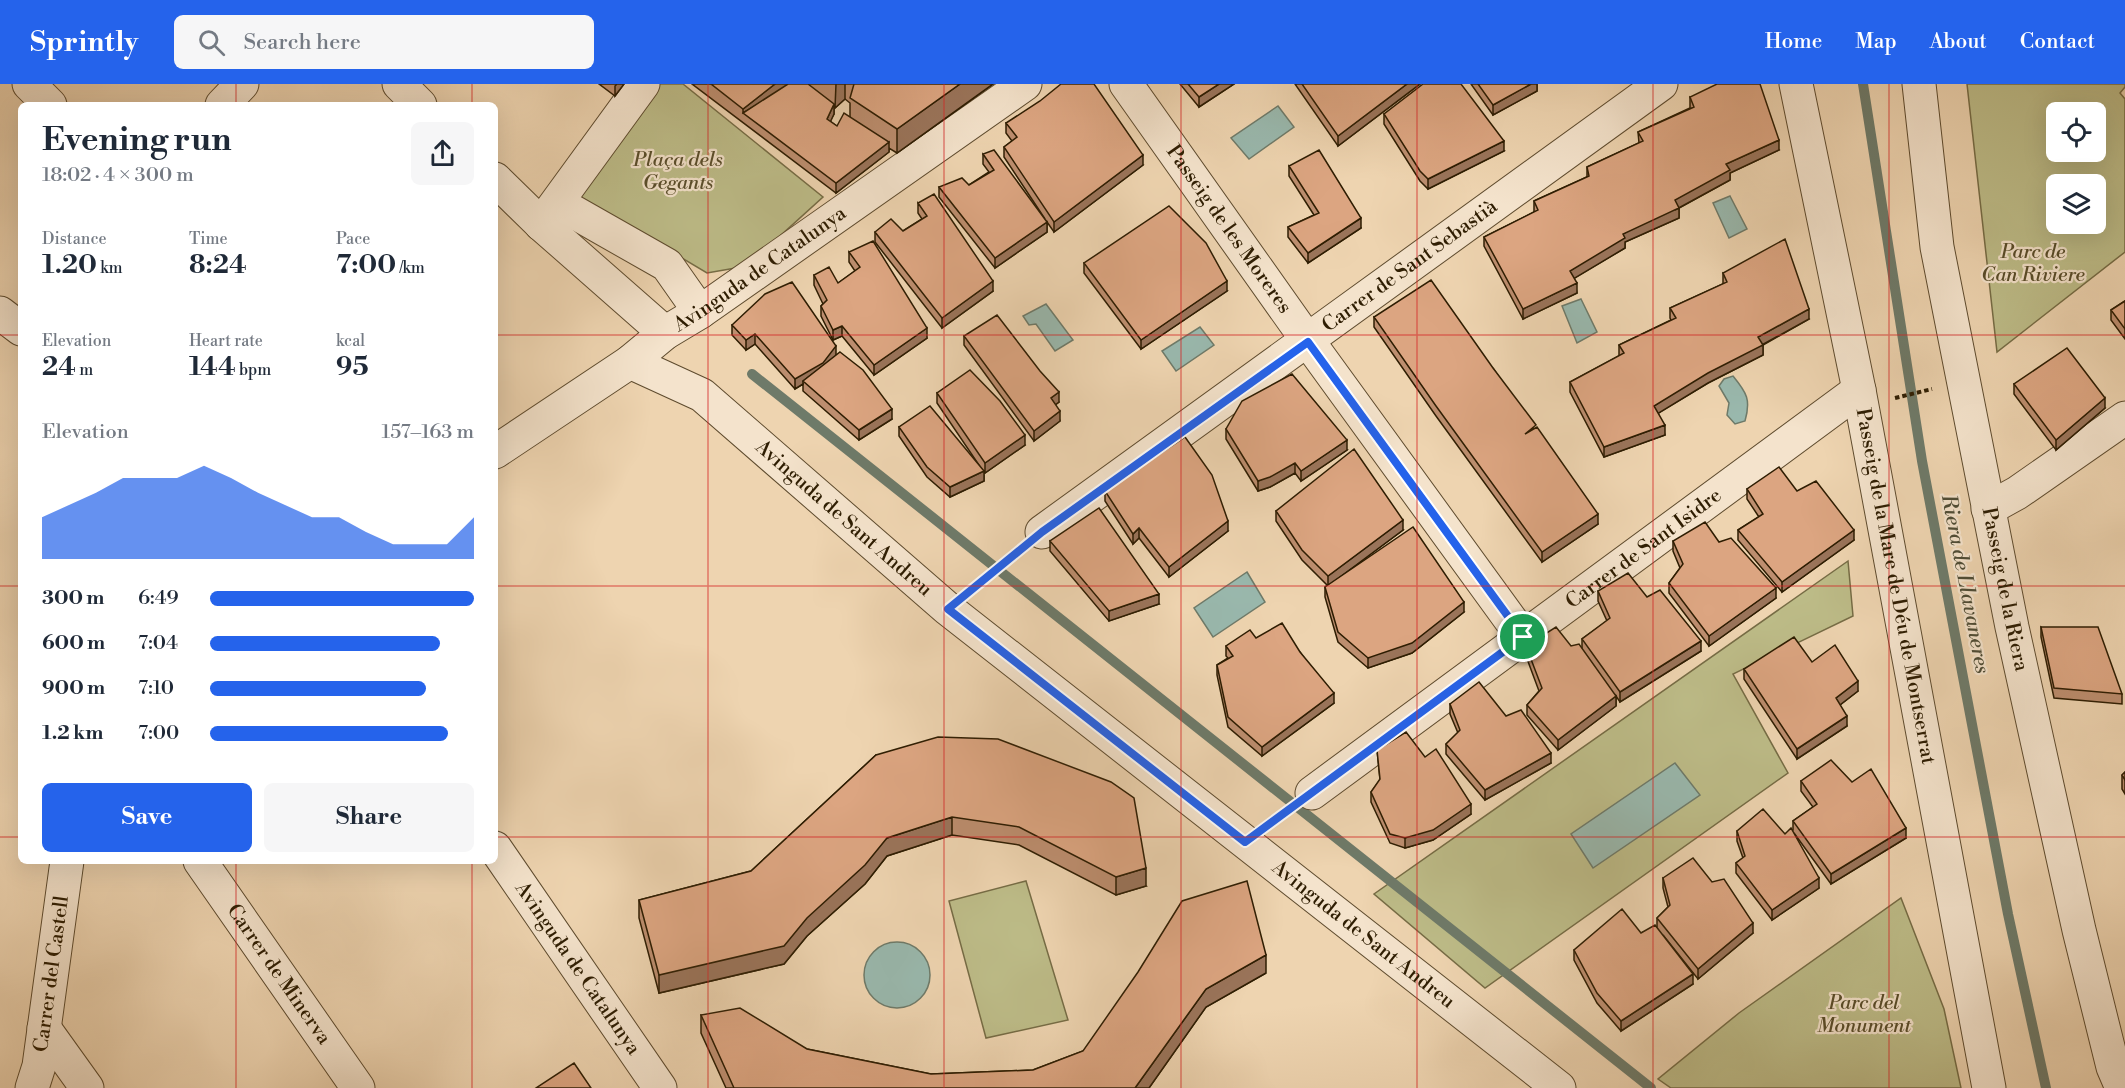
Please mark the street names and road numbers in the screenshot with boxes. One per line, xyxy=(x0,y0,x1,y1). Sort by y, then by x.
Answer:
street label: Passeig de les Moreres xyxy=(1161,140,1297,318)
street label: Carrer de Sant Sebastià xyxy=(1317,193,1503,338)
street label: Avinguda de Catalunya xyxy=(668,200,852,338)
street label: Passeig de la Mare de Déu de Montserrat xyxy=(1850,406,1941,766)
street label: Avinguda de Sant Andreu xyxy=(749,434,938,602)
street label: Carrer de Sant Isidre xyxy=(1561,483,1727,614)
street label: Passeig de la Riera xyxy=(1976,505,2034,674)
street label: Avinguda de Sant Andreu xyxy=(1266,854,1460,1015)
street label: Avinguda de Catalunya xyxy=(509,876,646,1060)
street label: Carrer del Castell xyxy=(29,894,75,1054)
street label: Carrer de Minerva xyxy=(221,899,337,1050)

